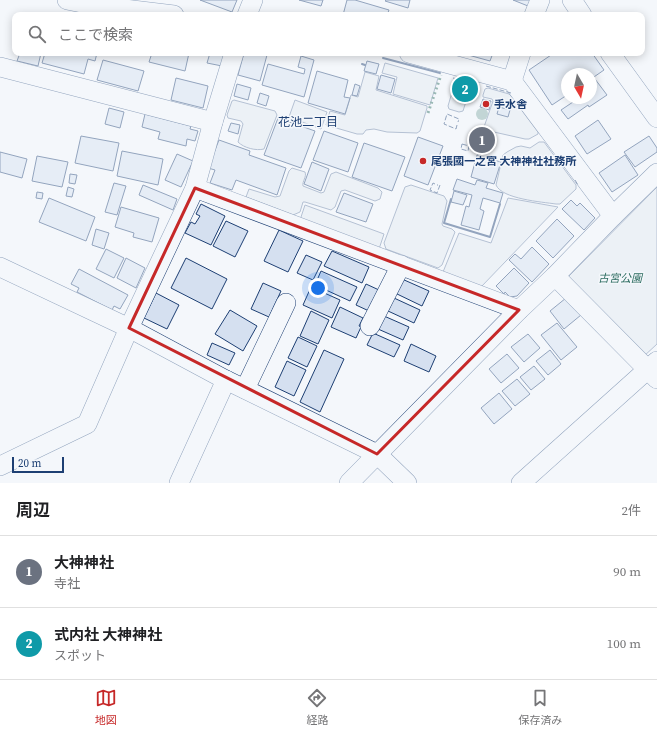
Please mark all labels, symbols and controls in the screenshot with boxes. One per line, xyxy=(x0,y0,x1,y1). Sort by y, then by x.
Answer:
search box xyxy=(12,12,645,56)
icon: search xyxy=(26,23,48,45)
text: ここで検索 xyxy=(58,24,133,45)
north arrow xyxy=(561,68,597,104)
pin: 2 xyxy=(452,74,478,104)
place label: 手水舎 xyxy=(494,97,528,112)
marker: 手水舎 xyxy=(481,99,491,109)
district label: 花池二丁目 xyxy=(278,114,338,130)
pin: 1 xyxy=(469,125,495,155)
place label: 尾張國一之宮 大神神社社務所 xyxy=(431,154,576,169)
marker: 尾張國一之宮 大神神社社務所 xyxy=(418,156,428,166)
park label: 古宮公園 xyxy=(598,271,644,286)
your location xyxy=(308,278,328,298)
scale bar xyxy=(12,455,64,474)
text: 20 m xyxy=(18,456,41,471)
text: 周辺 xyxy=(16,498,50,522)
text: 2件 xyxy=(621,502,641,519)
text: 大神神社 xyxy=(54,552,114,573)
text: 1 xyxy=(25,563,33,580)
text: 90 m xyxy=(613,563,641,580)
text: 寺社 xyxy=(54,575,80,592)
text: 式内社 大神神社 xyxy=(54,624,162,645)
text: 2 xyxy=(25,635,33,652)
text: 100 m xyxy=(607,635,641,652)
text: スポット xyxy=(54,647,106,664)
tab: 地図 xyxy=(95,687,117,728)
tab: 経路 xyxy=(306,687,328,728)
tab: 保存済み xyxy=(518,687,562,728)

